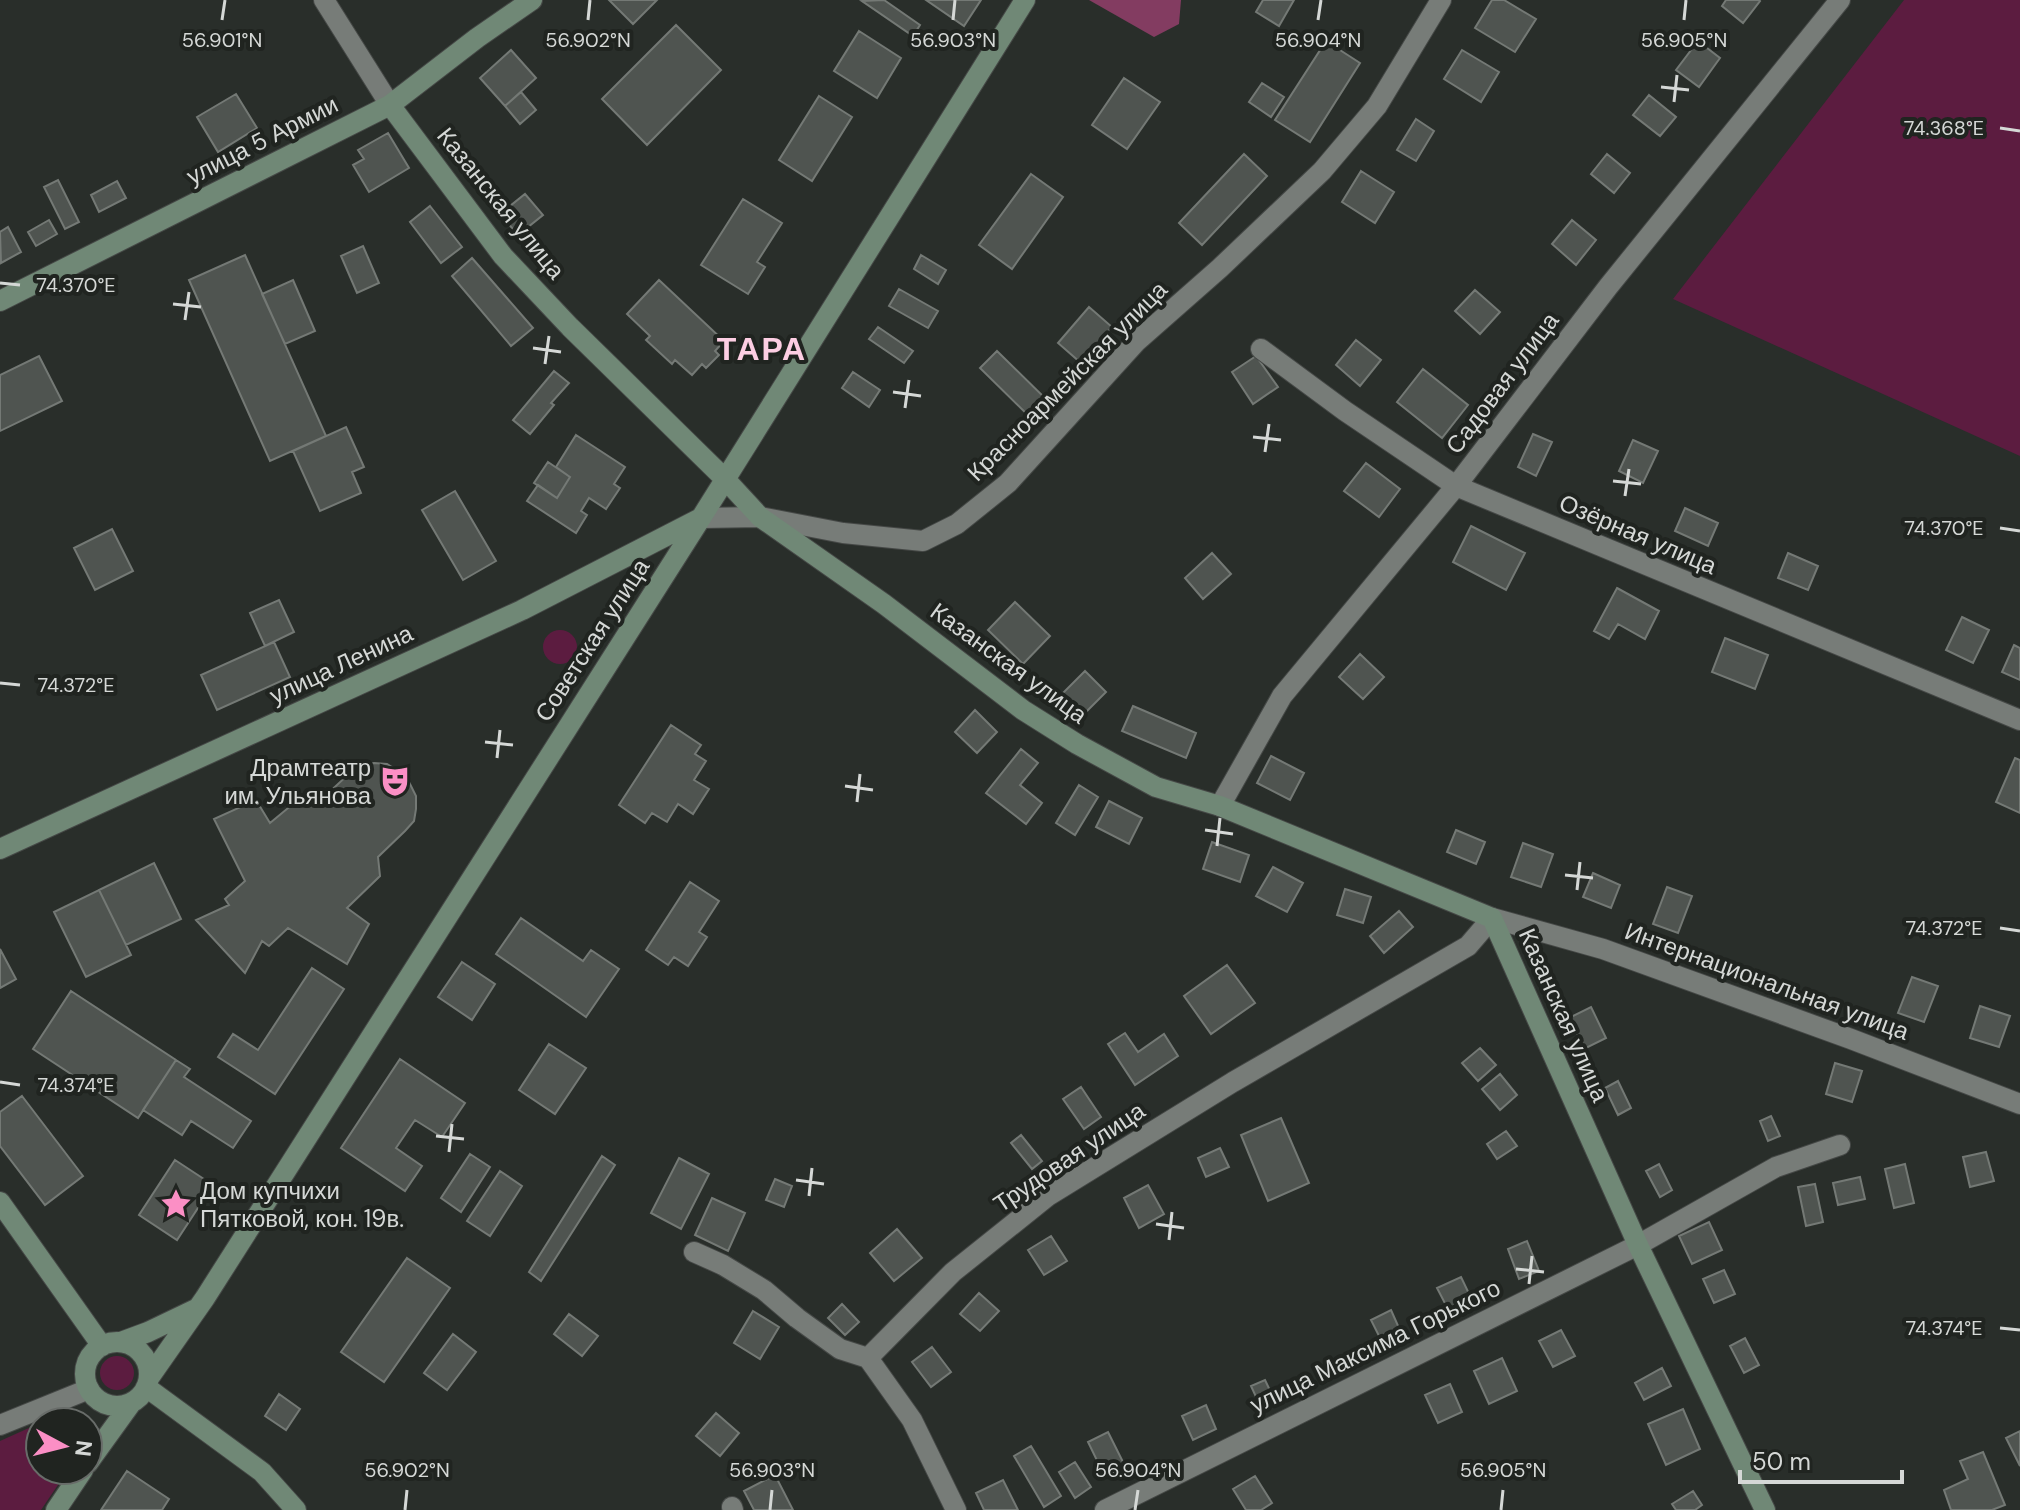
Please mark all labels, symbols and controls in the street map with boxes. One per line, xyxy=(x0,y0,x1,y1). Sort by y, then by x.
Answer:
text: 56.901°N xyxy=(182,27,262,53)
text: 56.902°N xyxy=(545,27,631,53)
text: 56.903°N xyxy=(910,27,996,53)
text: 56.904°N xyxy=(1275,27,1361,53)
text: 56.905°N xyxy=(1641,27,1727,53)
street label: улица 5 Армии xyxy=(181,88,343,192)
text: 74.368°E xyxy=(1904,115,1984,141)
street label: Казанская улица xyxy=(430,121,572,286)
text: 74.370°E xyxy=(36,272,116,298)
street label: Красноармейская улица xyxy=(960,274,1174,488)
street label: Садовая улица xyxy=(1439,305,1566,460)
district label: ТАРА xyxy=(717,328,807,370)
street label: Озёрная улица xyxy=(1554,487,1722,581)
text: 74.370°E xyxy=(1904,515,1984,541)
street label: Советская улица xyxy=(528,552,657,727)
street label: Казанская улица xyxy=(924,596,1094,731)
street label: улица Ленина xyxy=(264,617,418,711)
text: 74.372°E xyxy=(38,672,114,698)
place label: Драмтеатр им. Ульянова xyxy=(224,752,372,811)
theatre icon: Драмтеатр им. Ульянова xyxy=(378,764,412,798)
street label: Интернациональная улица xyxy=(1621,915,1914,1047)
text: 74.372°E xyxy=(1906,915,1982,941)
street label: Казанская улица xyxy=(1512,924,1616,1107)
text: 74.374°E xyxy=(38,1072,114,1098)
street label: Трудовая улица xyxy=(987,1095,1151,1219)
place label: Дом купчихи Пятковой, кон. 19в. xyxy=(200,1175,404,1234)
place icon: Дом купчихи Пятковой, кон. 19в. xyxy=(159,1187,193,1221)
street label: улица Максима Горького xyxy=(1245,1272,1505,1420)
text: 74.374°E xyxy=(1906,1315,1982,1341)
north arrow xyxy=(24,1406,104,1486)
scale bar xyxy=(1740,1434,1902,1484)
text: N xyxy=(68,1439,99,1458)
text: 50 m xyxy=(1752,1446,1811,1477)
text: 56.902°N xyxy=(364,1457,450,1483)
text: 56.903°N xyxy=(729,1457,815,1483)
text: 56.904°N xyxy=(1095,1457,1181,1483)
text: 56.905°N xyxy=(1460,1457,1546,1483)

